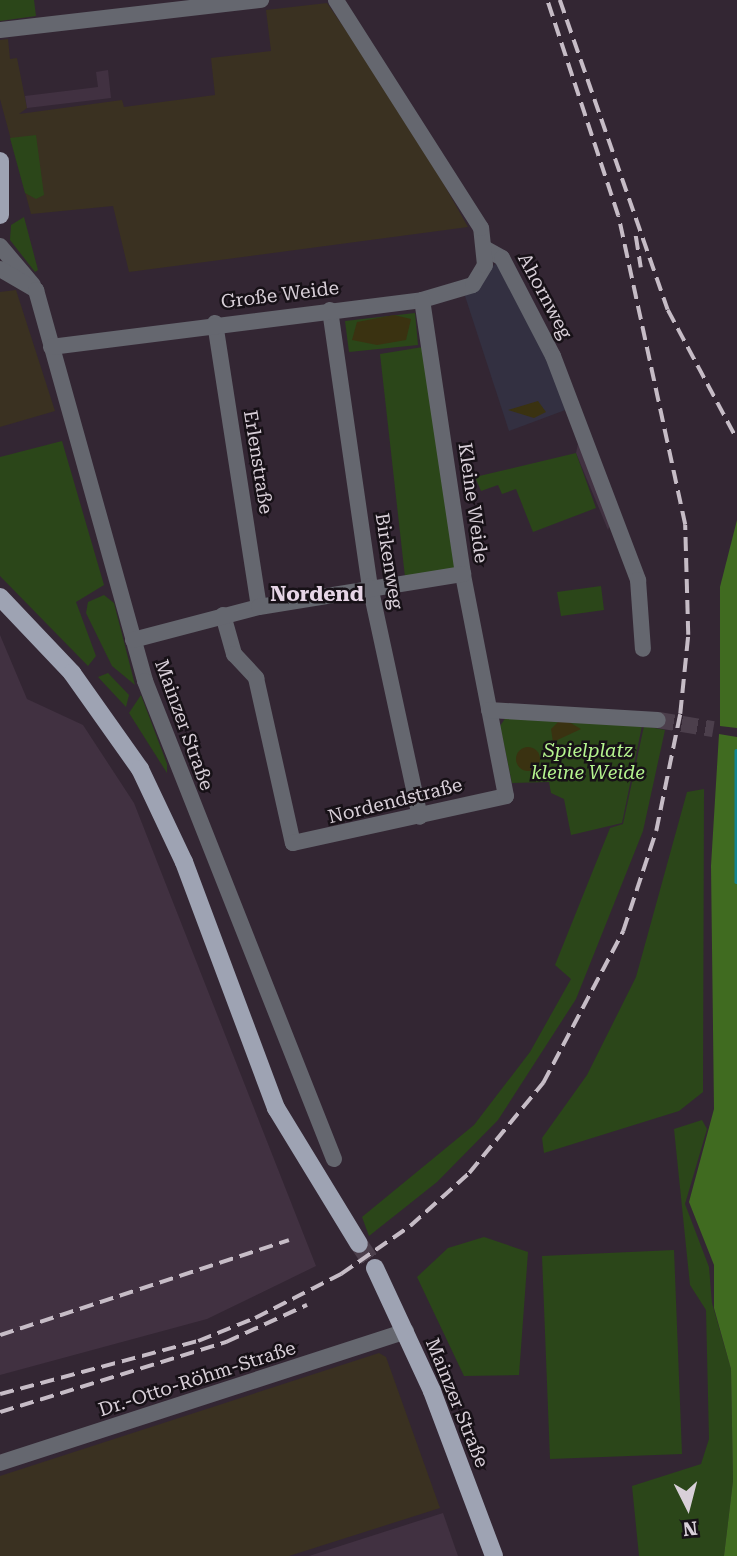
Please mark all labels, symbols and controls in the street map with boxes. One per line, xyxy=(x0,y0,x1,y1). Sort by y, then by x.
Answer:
street label: Ahornweg xyxy=(513,249,577,343)
street label: Große Weide xyxy=(220,276,340,314)
street label: Erlenstraße xyxy=(239,408,277,516)
street label: Kleine Weide xyxy=(453,441,493,565)
street label: Birkenweg xyxy=(370,511,408,611)
district label: Nordend xyxy=(270,581,364,607)
street label: Mainzer Straße xyxy=(150,656,218,794)
park label: Spielplatz kleine Weide xyxy=(531,740,645,784)
street label: Nordendstraße xyxy=(325,773,465,829)
street label: Mainzer Straße xyxy=(421,1335,493,1471)
street label: Dr.-Otto-Röhm-Straße xyxy=(96,1336,298,1422)
north arrow xyxy=(653,1472,723,1542)
text: N xyxy=(682,1516,699,1541)

